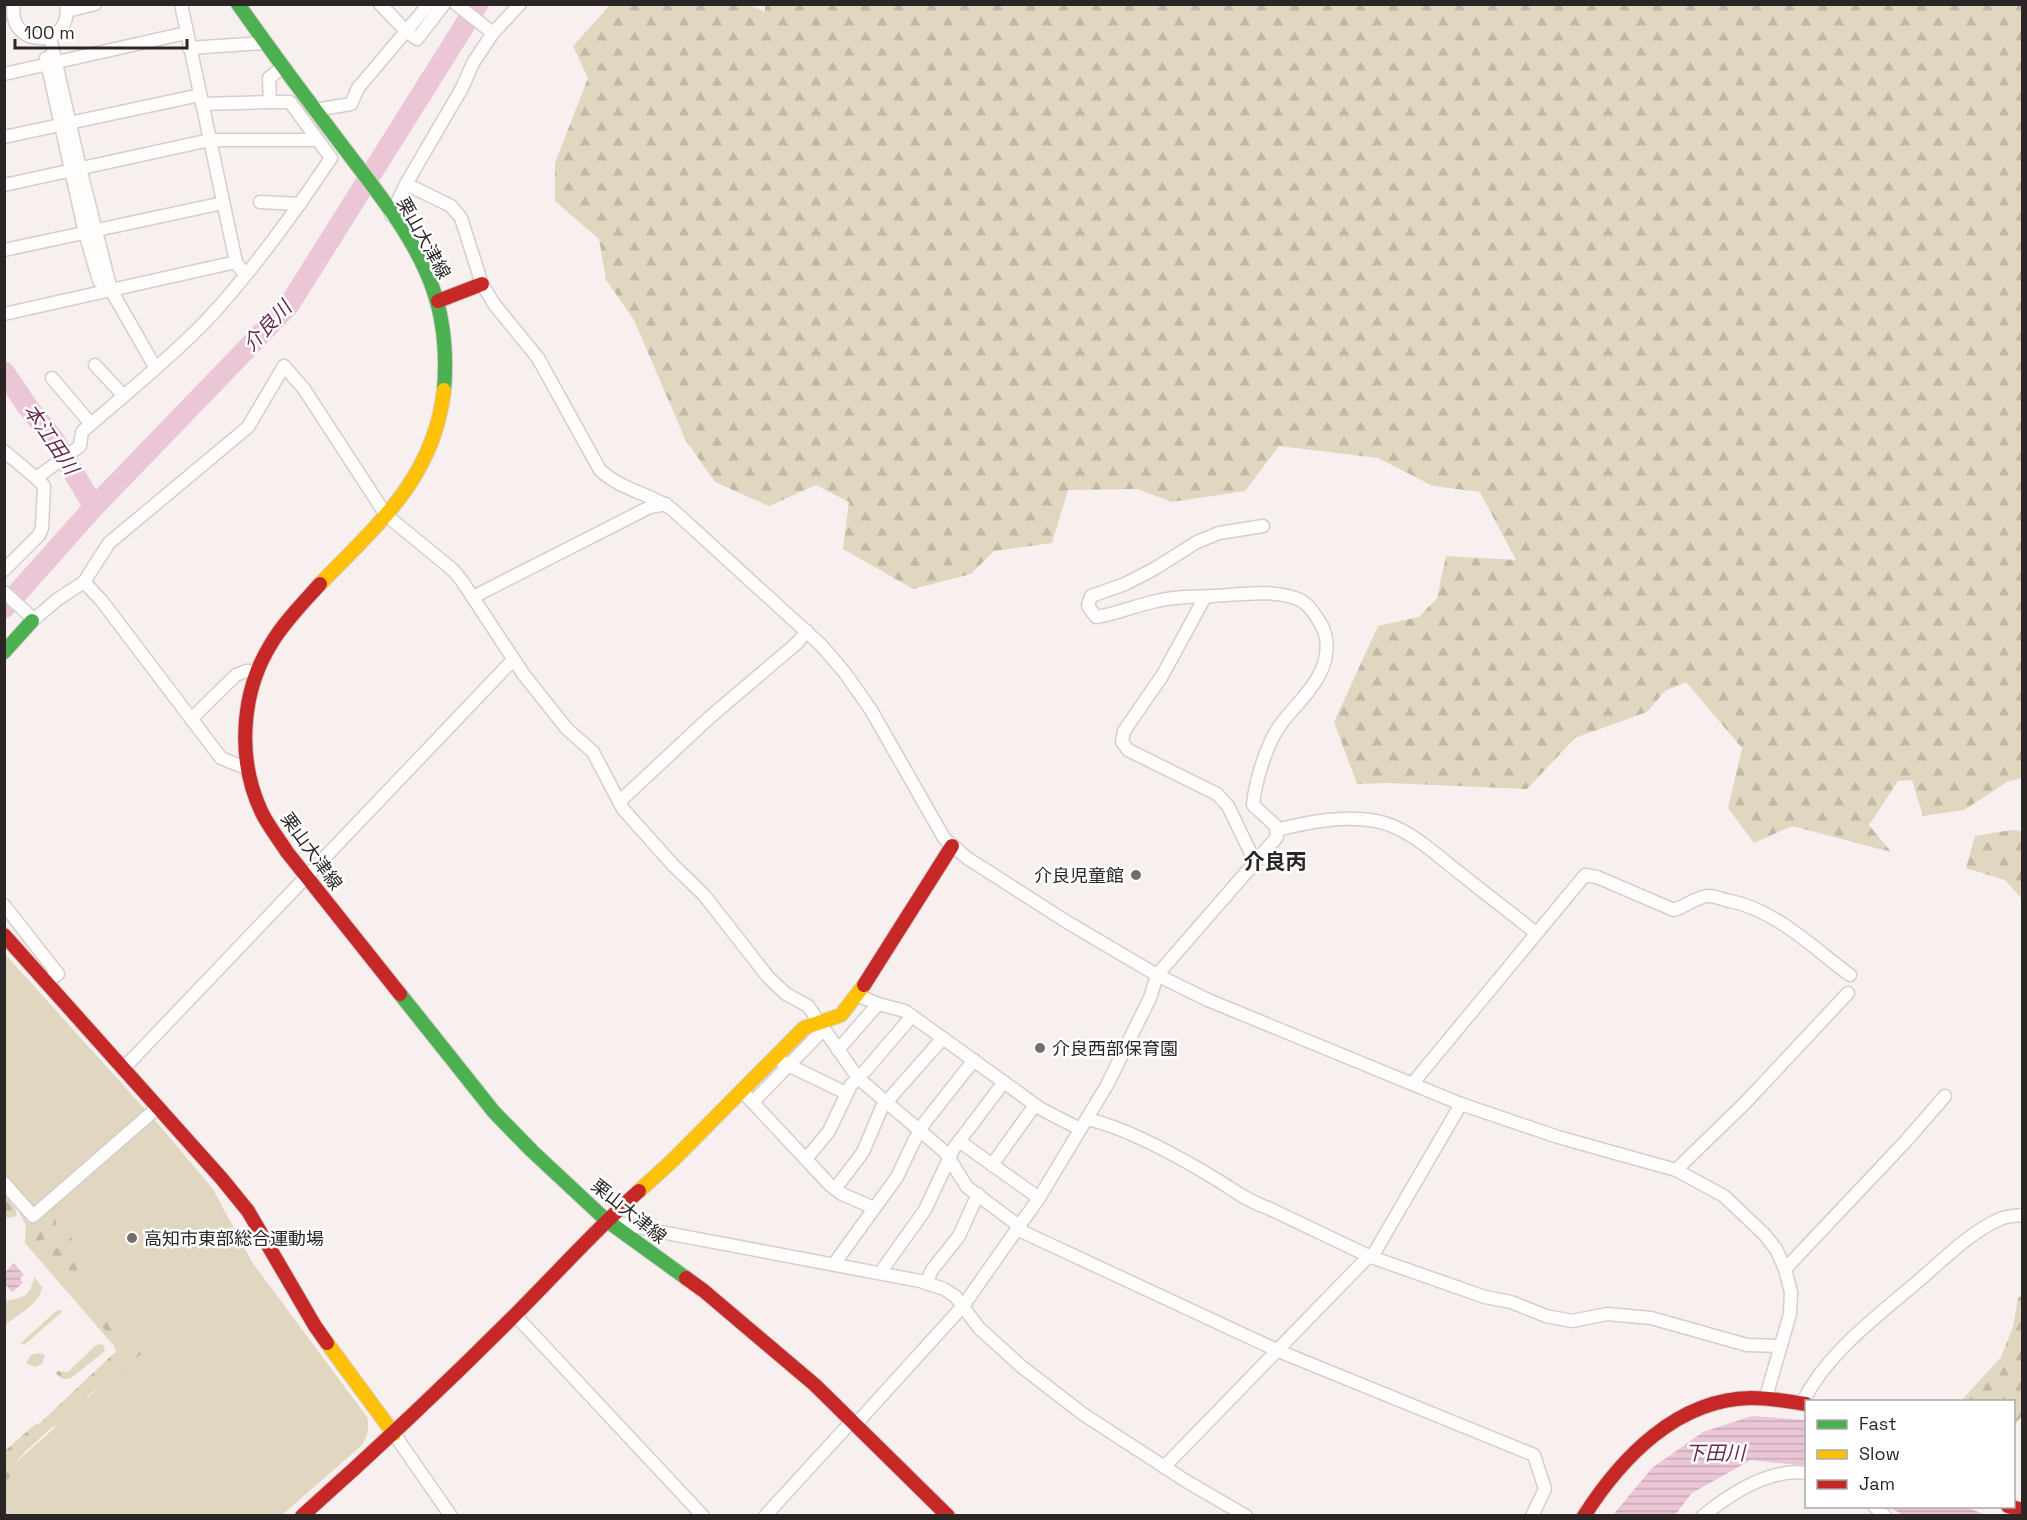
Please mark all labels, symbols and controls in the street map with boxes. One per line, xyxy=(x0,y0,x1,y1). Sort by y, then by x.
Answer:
scale bar xyxy=(15,12,188,50)
text: 100 m xyxy=(24,21,75,44)
street label: 栗山大津線 xyxy=(392,193,456,283)
water label: 介良川 xyxy=(237,294,298,357)
water label: 本江田川 xyxy=(18,399,85,481)
street label: 栗山大津線 xyxy=(276,808,348,894)
district label: 介良丙 xyxy=(1244,848,1307,875)
place label: 介良児童館 xyxy=(1034,864,1124,887)
marker: 介良児童館 xyxy=(1129,868,1143,882)
place label: 介良西部保育園 xyxy=(1052,1037,1178,1060)
marker: 介良西部保育園 xyxy=(1033,1041,1047,1055)
street label: 栗山大津線 xyxy=(587,1174,671,1248)
place label: 高知市東部総合運動場 xyxy=(144,1227,324,1250)
marker: 高知市東部総合運動場 xyxy=(125,1231,139,1245)
legend xyxy=(1805,1400,2015,1508)
text: Fast xyxy=(1859,1412,1896,1435)
water label: 下田川 xyxy=(1685,1440,1747,1466)
text: Slow xyxy=(1859,1442,1900,1465)
text: Jam xyxy=(1859,1472,1895,1495)

